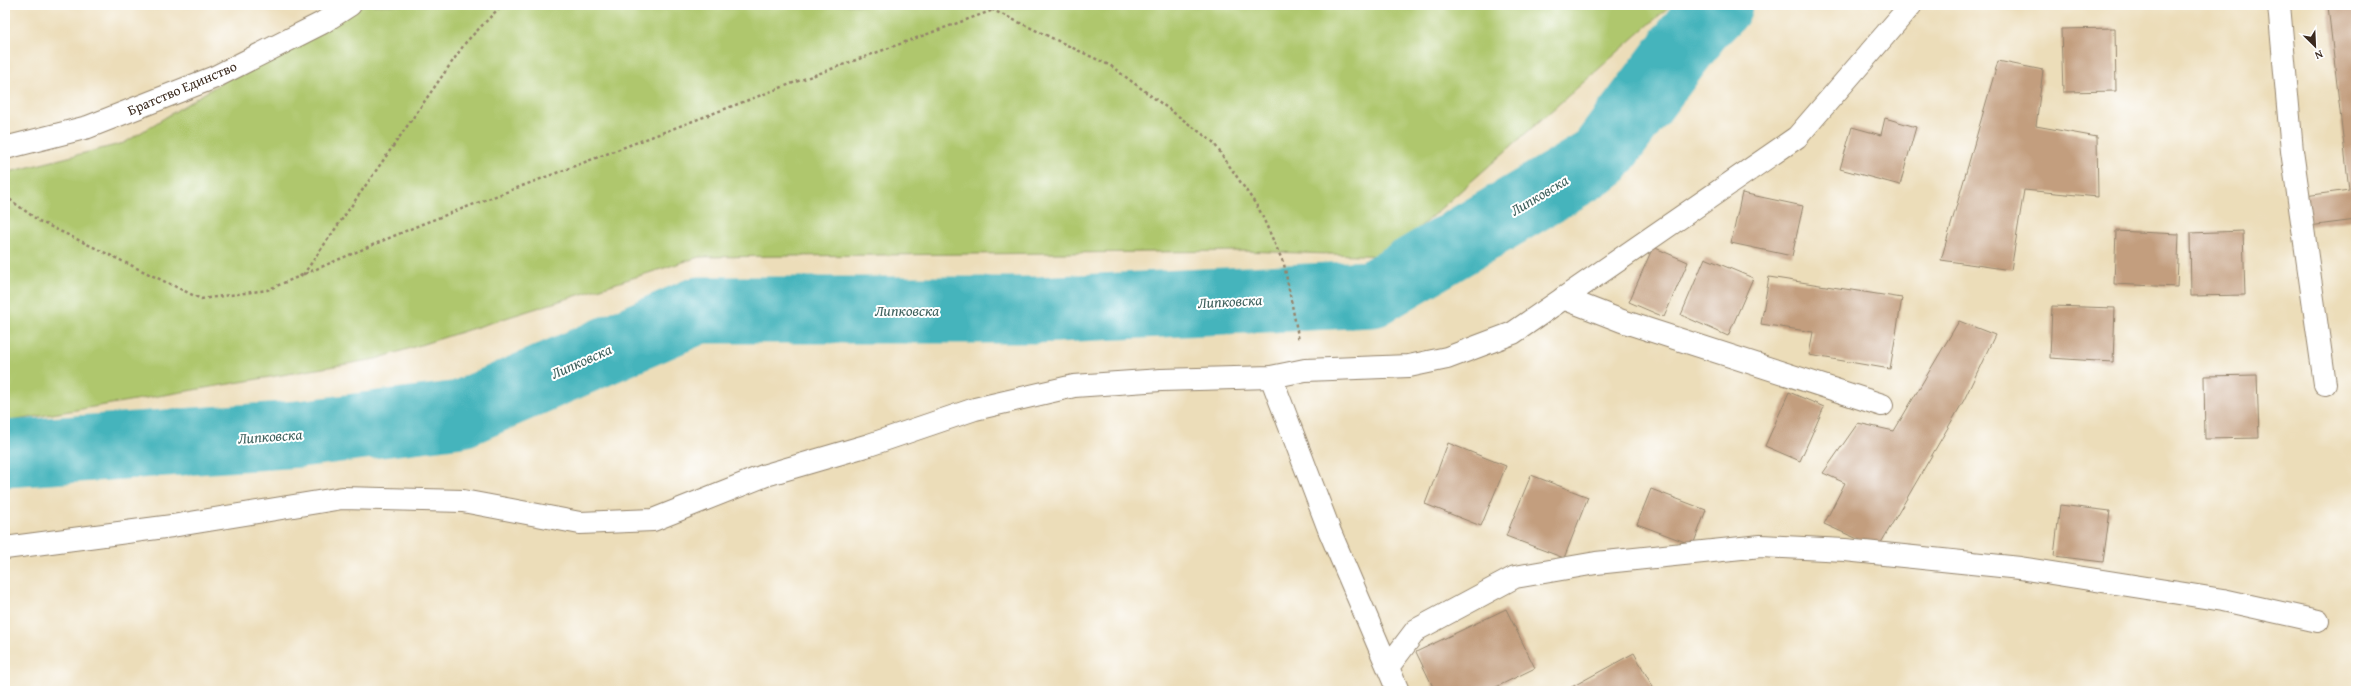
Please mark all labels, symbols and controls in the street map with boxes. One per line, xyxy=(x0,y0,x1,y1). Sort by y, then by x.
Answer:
north arrow xyxy=(2295,26,2335,66)
text: N xyxy=(2312,46,2326,64)
street label: Братство Единство xyxy=(124,56,240,120)
water label: Липковска xyxy=(1506,169,1572,221)
water label: Липковска xyxy=(1197,289,1263,313)
water label: Липковска xyxy=(875,300,939,321)
water label: Липковска xyxy=(547,338,615,384)
water label: Липковска xyxy=(237,423,303,449)

